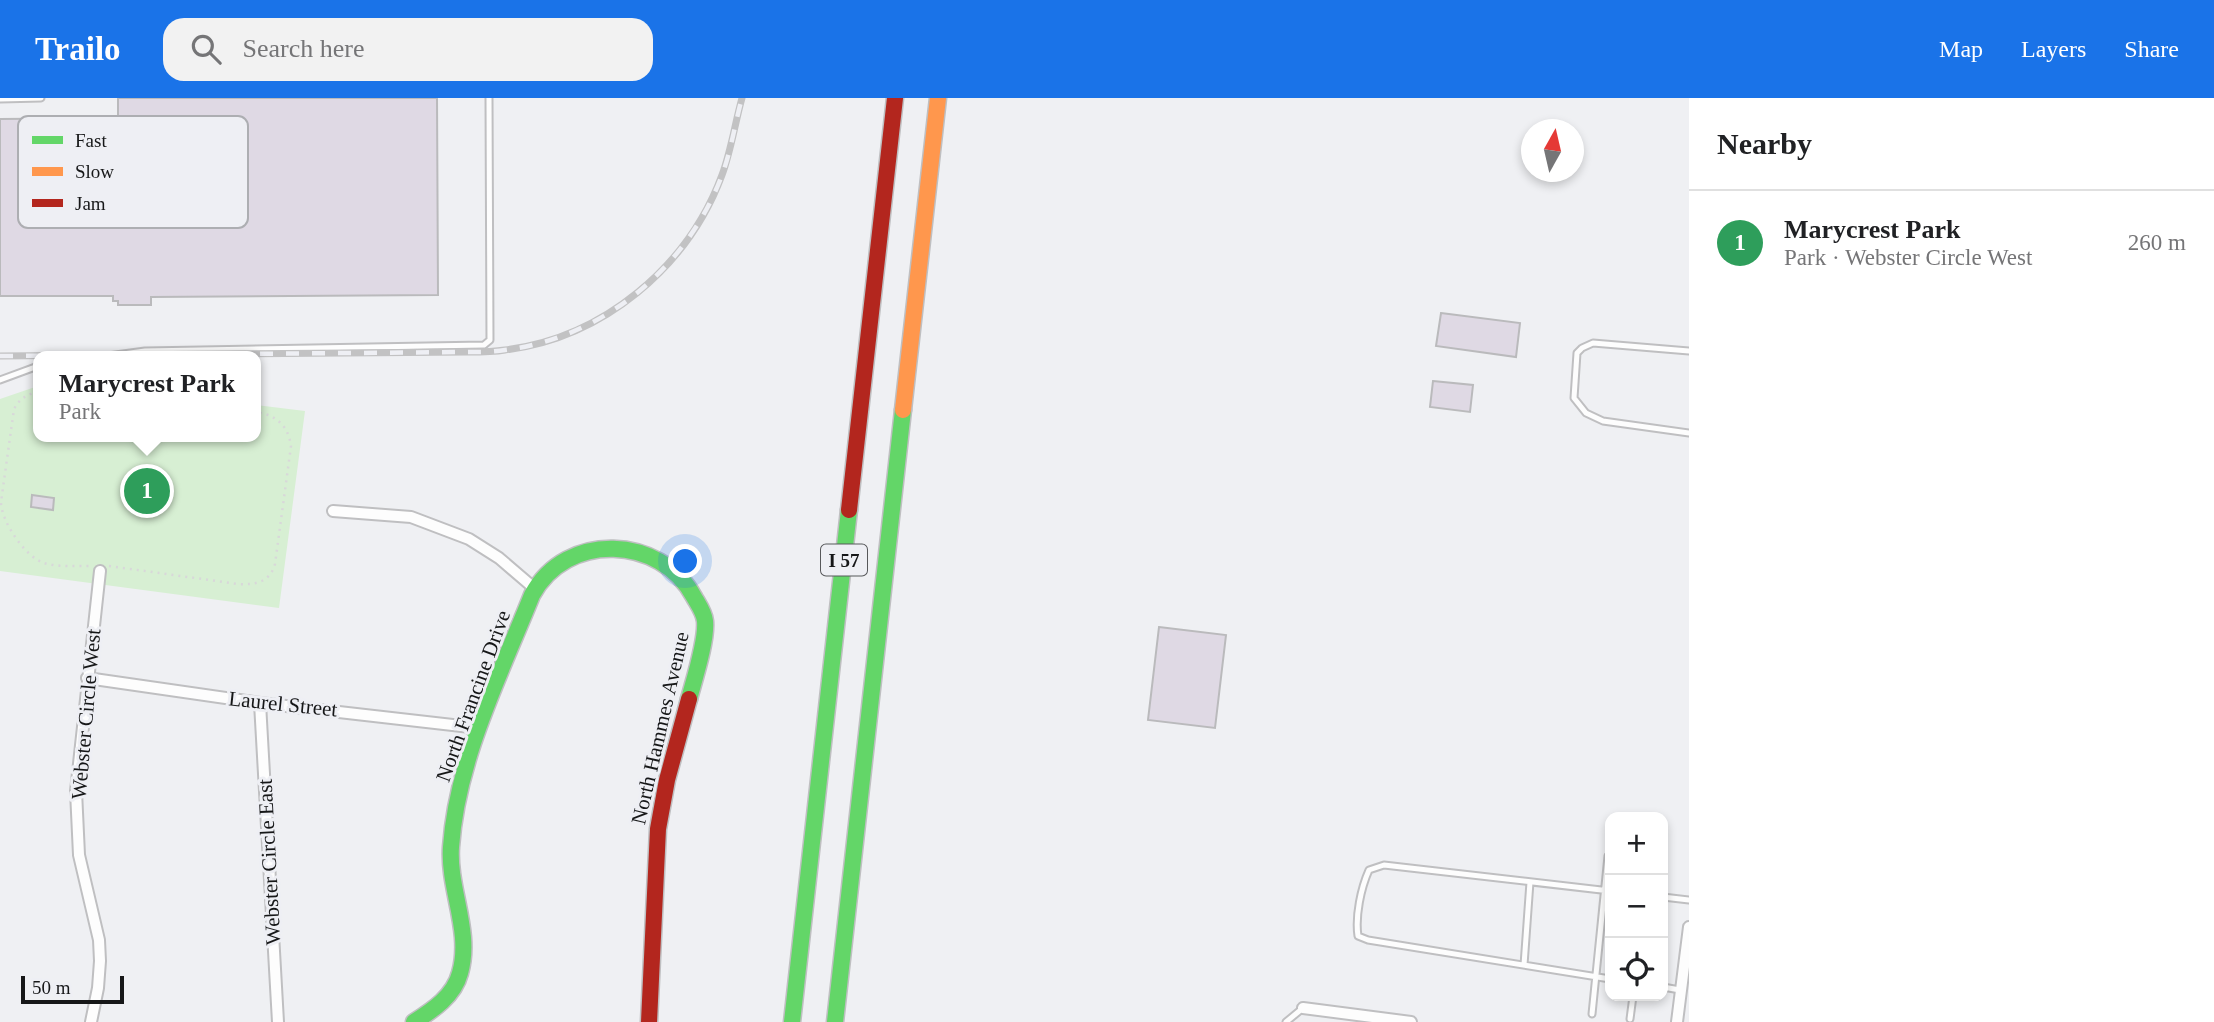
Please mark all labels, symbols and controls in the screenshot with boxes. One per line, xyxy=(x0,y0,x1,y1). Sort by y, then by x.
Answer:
search box xyxy=(163,18,653,81)
icon: search xyxy=(187,30,225,68)
text: Trailo xyxy=(35,31,121,67)
text: Search here xyxy=(243,34,365,63)
text: Map xyxy=(1939,36,1983,62)
text: Layers xyxy=(2021,36,2086,62)
text: Share xyxy=(2124,36,2179,62)
legend xyxy=(18,116,248,228)
north arrow xyxy=(1521,119,1584,182)
text: Nearby xyxy=(1717,127,1812,160)
text: Fast xyxy=(75,130,107,151)
text: Slow xyxy=(75,161,114,182)
text: Jam xyxy=(75,193,106,214)
text: Marycrest Park xyxy=(1784,215,1960,244)
text: 1 xyxy=(1734,230,1746,255)
text: 260 m xyxy=(2128,230,2186,255)
text: Park · Webster Circle West xyxy=(1784,245,2032,270)
popup xyxy=(33,351,261,442)
text: Marycrest Park xyxy=(59,369,235,398)
text: Park xyxy=(59,399,101,424)
pin: 1 xyxy=(124,465,170,517)
your location xyxy=(668,544,702,578)
road number: I 57 xyxy=(821,544,867,575)
street label: North Francine Drive xyxy=(431,607,515,785)
street label: Webster Circle West xyxy=(67,628,105,800)
street label: North Hammes Avenue xyxy=(626,629,694,827)
street label: Laurel Street xyxy=(228,686,339,722)
street label: Webster Circle East xyxy=(253,778,285,946)
map controls xyxy=(1605,812,1668,1001)
button: + xyxy=(1605,812,1668,875)
button: − xyxy=(1605,875,1668,938)
button: locate xyxy=(1605,938,1668,1001)
scale bar xyxy=(21,973,124,1005)
text: 50 m xyxy=(32,977,71,998)

